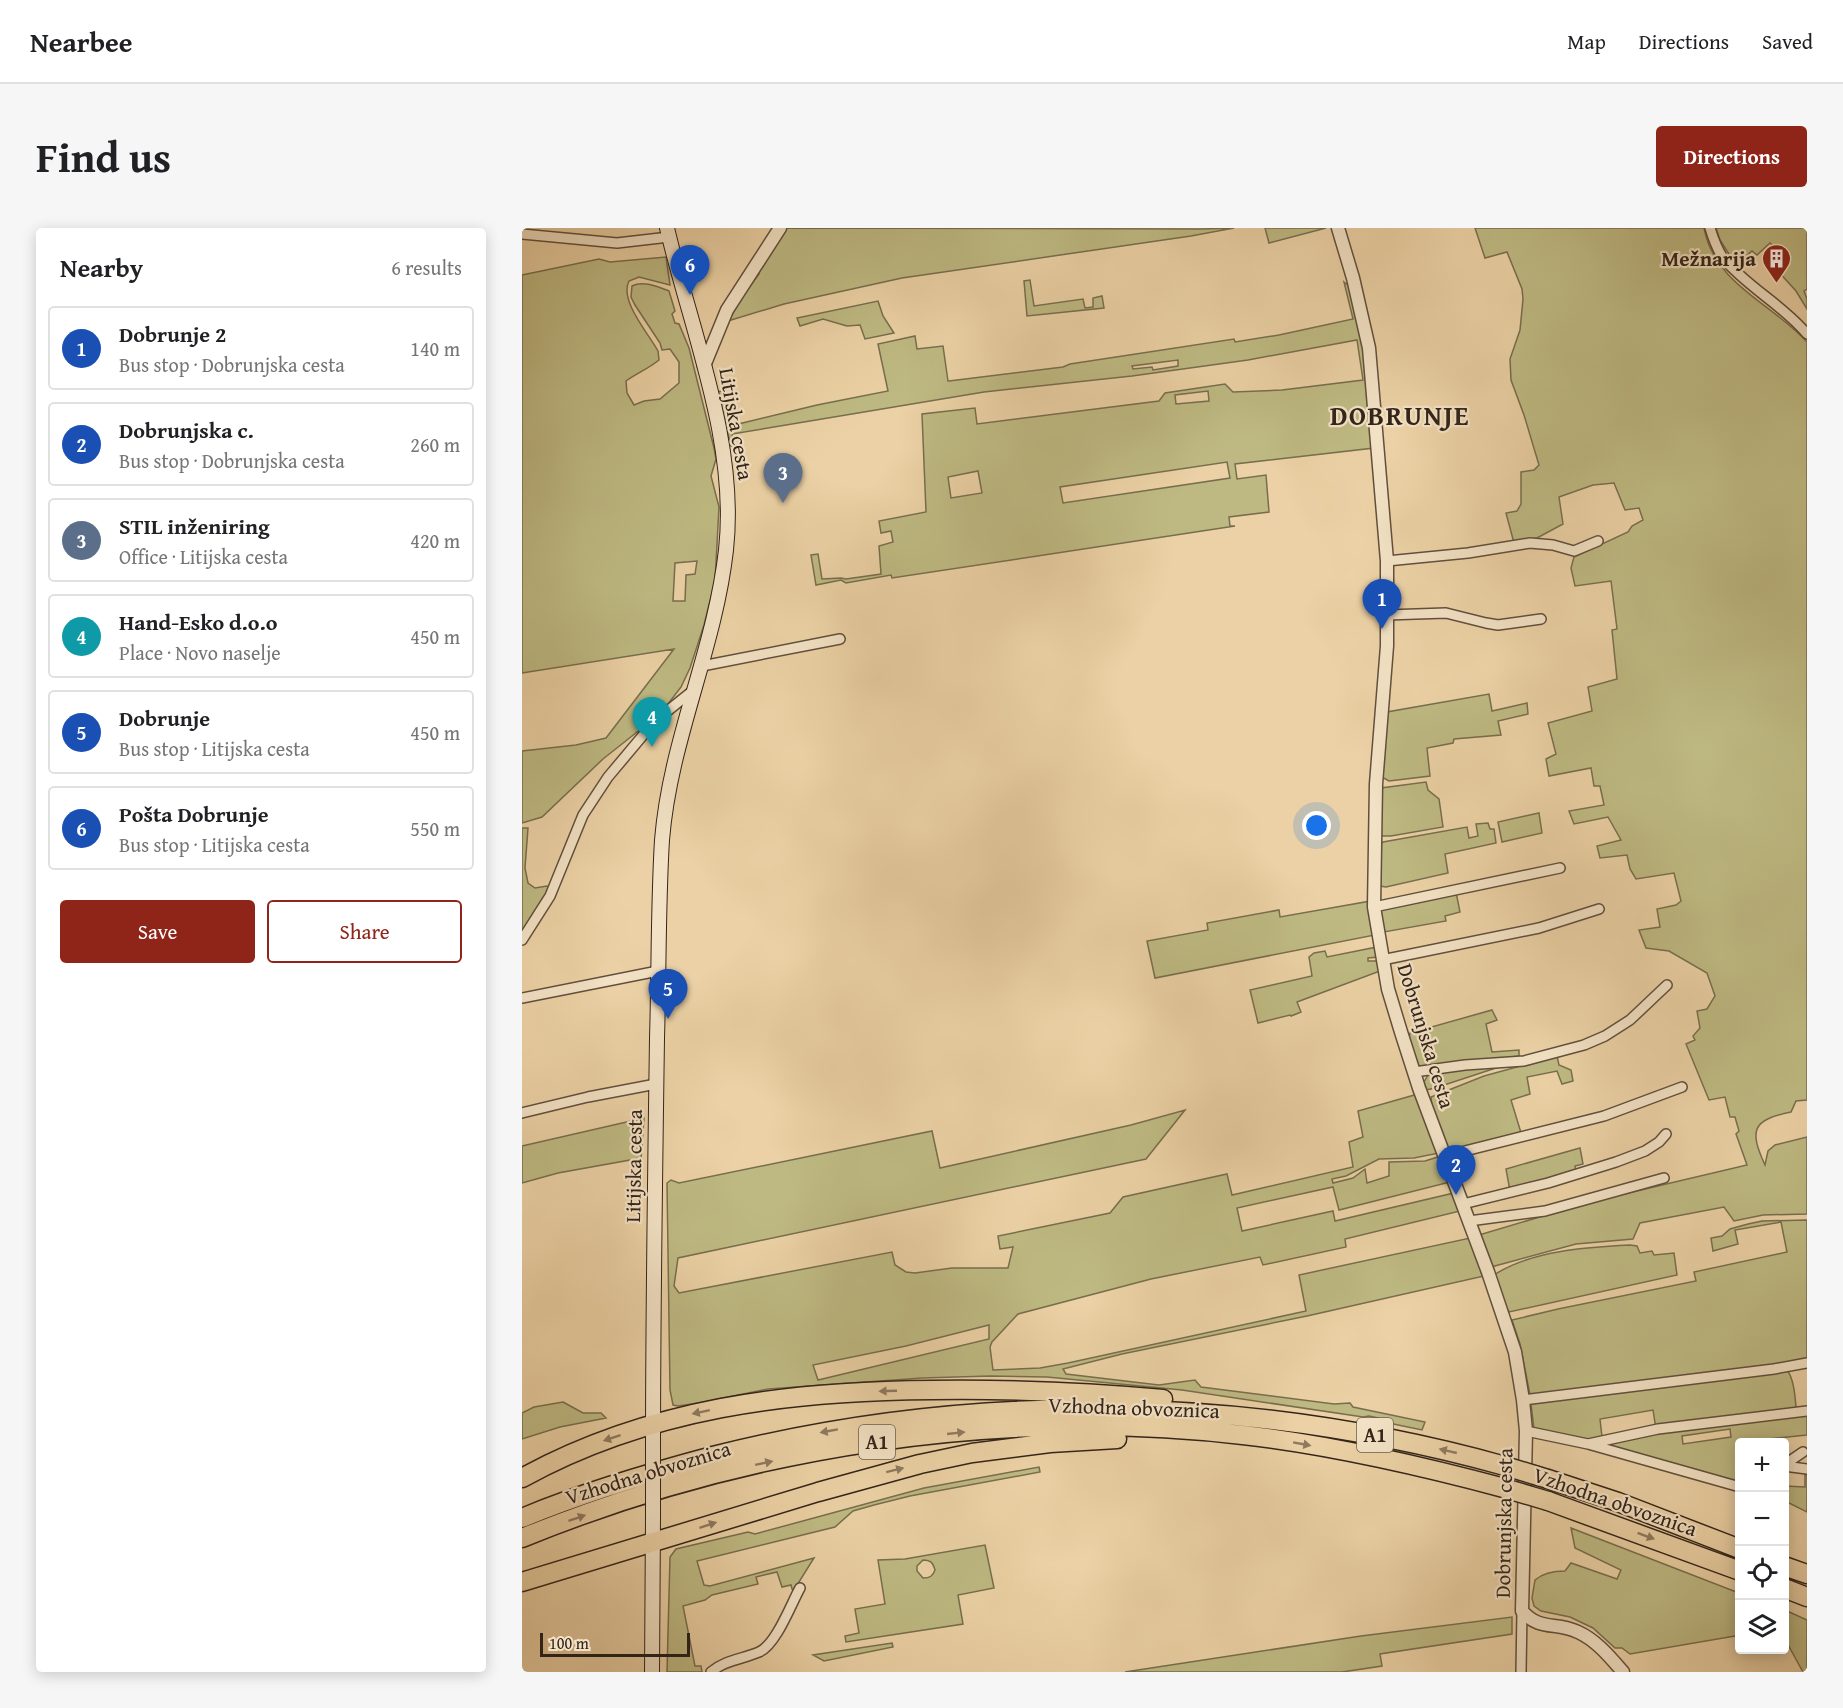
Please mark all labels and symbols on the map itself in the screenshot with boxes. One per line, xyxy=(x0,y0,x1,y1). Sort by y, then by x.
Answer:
place label: Mežnarija xyxy=(1661,243,1756,274)
building icon: Mežnarija xyxy=(1761,243,1793,285)
pin: 6 xyxy=(670,245,710,295)
street label: Litijska cesta xyxy=(711,365,762,483)
district label: DOBRUNJE xyxy=(1330,395,1470,435)
pin: 3 xyxy=(764,454,802,503)
pin: 1 xyxy=(1362,580,1402,629)
pin: 4 xyxy=(632,698,672,747)
your location xyxy=(1302,811,1331,840)
street label: Dobrunjska cesta xyxy=(1390,960,1463,1112)
pin: 5 xyxy=(648,970,688,1019)
street label: Litijska cesta xyxy=(617,1109,650,1223)
pin: 2 xyxy=(1436,1146,1476,1195)
one-way arrow xyxy=(879,1386,898,1395)
street label: Vzhodna obvoznica xyxy=(1048,1389,1220,1426)
one-way arrow xyxy=(691,1408,710,1417)
road number: A1 xyxy=(1357,1418,1393,1452)
road number: A1 xyxy=(859,1425,895,1459)
one-way arrow xyxy=(820,1427,839,1436)
one-way arrow xyxy=(947,1428,966,1438)
street label: Vzhodna obvoznica xyxy=(561,1433,734,1512)
one-way arrow xyxy=(603,1434,621,1444)
one-way arrow xyxy=(1293,1440,1312,1449)
one-way arrow xyxy=(1438,1446,1457,1455)
street label: Dobrunjska cesta xyxy=(1487,1448,1520,1598)
one-way arrow xyxy=(755,1458,774,1467)
street label: Vzhodna obvoznica xyxy=(1529,1459,1701,1544)
one-way arrow xyxy=(886,1465,905,1475)
one-way arrow xyxy=(568,1512,586,1522)
one-way arrow xyxy=(699,1519,717,1529)
one-way arrow xyxy=(1638,1532,1656,1542)
scale bar xyxy=(540,1630,690,1658)

